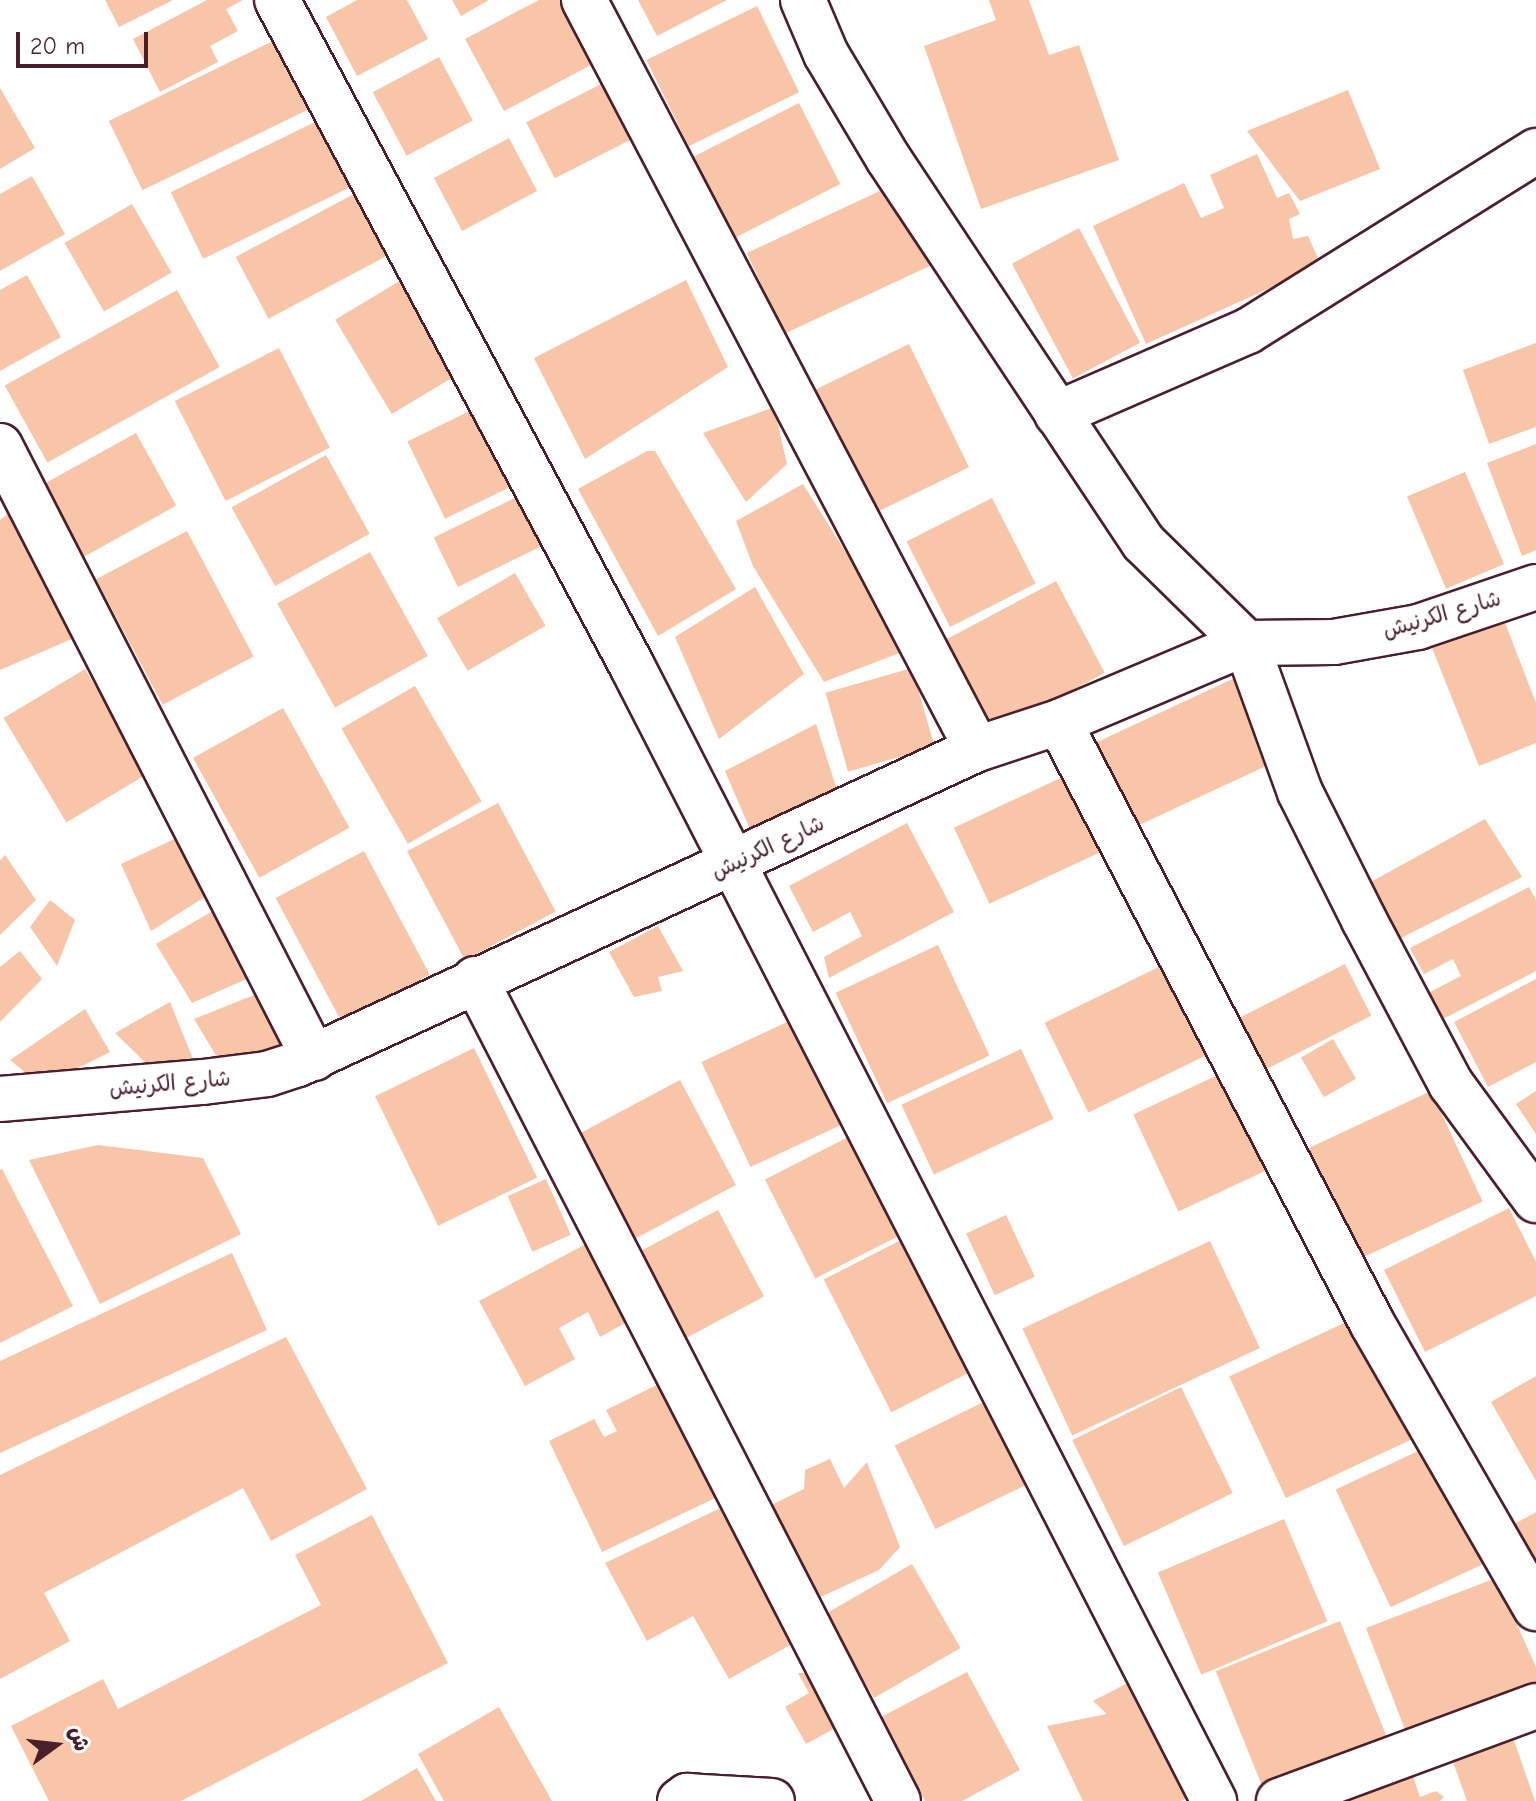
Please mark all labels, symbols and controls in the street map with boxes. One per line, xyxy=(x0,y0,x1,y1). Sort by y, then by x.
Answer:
scale bar xyxy=(20,16,152,66)
text: 20 m xyxy=(30,32,85,60)
street label: شارع الكرنيش xyxy=(1380,586,1504,644)
street label: شارع الكرنيش xyxy=(707,810,829,886)
street label: شارع الكرنيش xyxy=(108,1066,232,1102)
north arrow xyxy=(16,1705,96,1785)
text: ش xyxy=(63,1724,95,1754)

